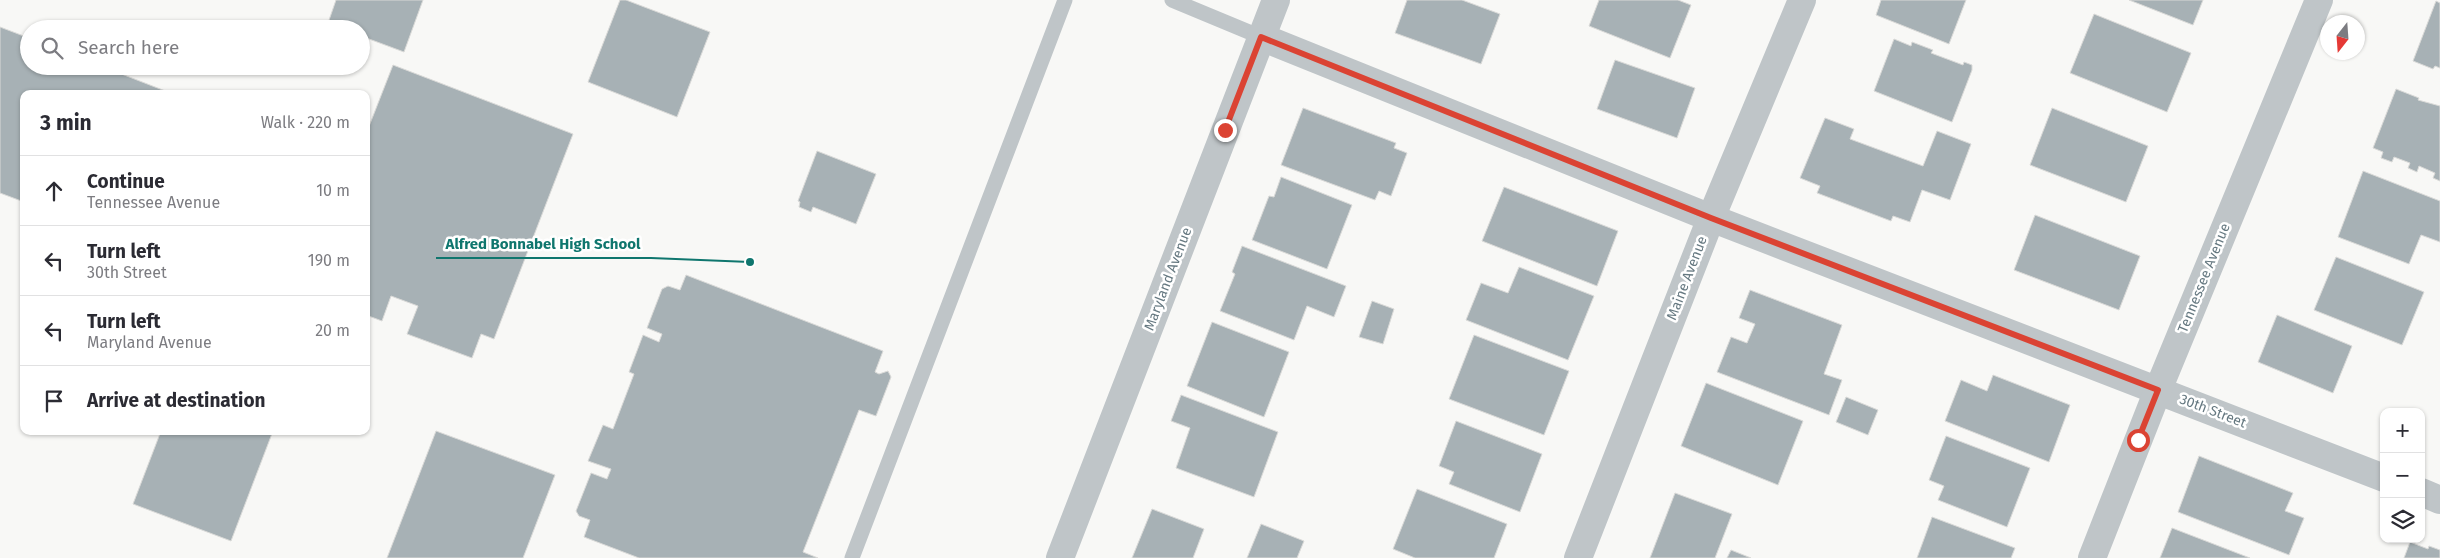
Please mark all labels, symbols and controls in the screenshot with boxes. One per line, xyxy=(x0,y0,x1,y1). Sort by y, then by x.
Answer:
north arrow xyxy=(2320,15,2365,60)
search box xyxy=(20,20,370,75)
icon: search xyxy=(38,34,66,62)
text: Search here xyxy=(78,36,179,59)
text: 3 min xyxy=(40,110,92,136)
text: Walk · 220 m xyxy=(261,113,350,132)
route end xyxy=(1214,119,1237,142)
text: Continue xyxy=(87,170,165,193)
icon: ahead xyxy=(40,177,68,205)
text: 10 m xyxy=(316,181,350,200)
text: Tennessee Avenue xyxy=(87,193,220,212)
street label: Tennessee Avenue xyxy=(2174,221,2234,335)
street label: Maryland Avenue xyxy=(1140,225,1196,333)
callout: Alfred Bonnabel High School xyxy=(436,228,651,258)
street label: Maine Avenue xyxy=(1663,234,1711,322)
text: Alfred Bonnabel High School xyxy=(445,235,641,253)
text: Turn left xyxy=(87,240,161,263)
icon: left xyxy=(40,247,68,275)
text: 190 m xyxy=(308,251,350,270)
text: 30th Street xyxy=(87,263,167,282)
text: Turn left xyxy=(87,310,161,333)
icon: left xyxy=(40,317,68,345)
text: 20 m xyxy=(315,321,350,340)
text: Maryland Avenue xyxy=(87,333,212,352)
icon: arrive xyxy=(40,387,68,415)
text: Arrive at destination xyxy=(87,389,266,412)
street label: 30th Street xyxy=(2177,391,2249,432)
map controls xyxy=(2380,408,2425,543)
button: + xyxy=(2380,408,2425,453)
route start xyxy=(2127,429,2150,452)
button: − xyxy=(2380,453,2425,498)
button: layers xyxy=(2380,498,2425,543)

